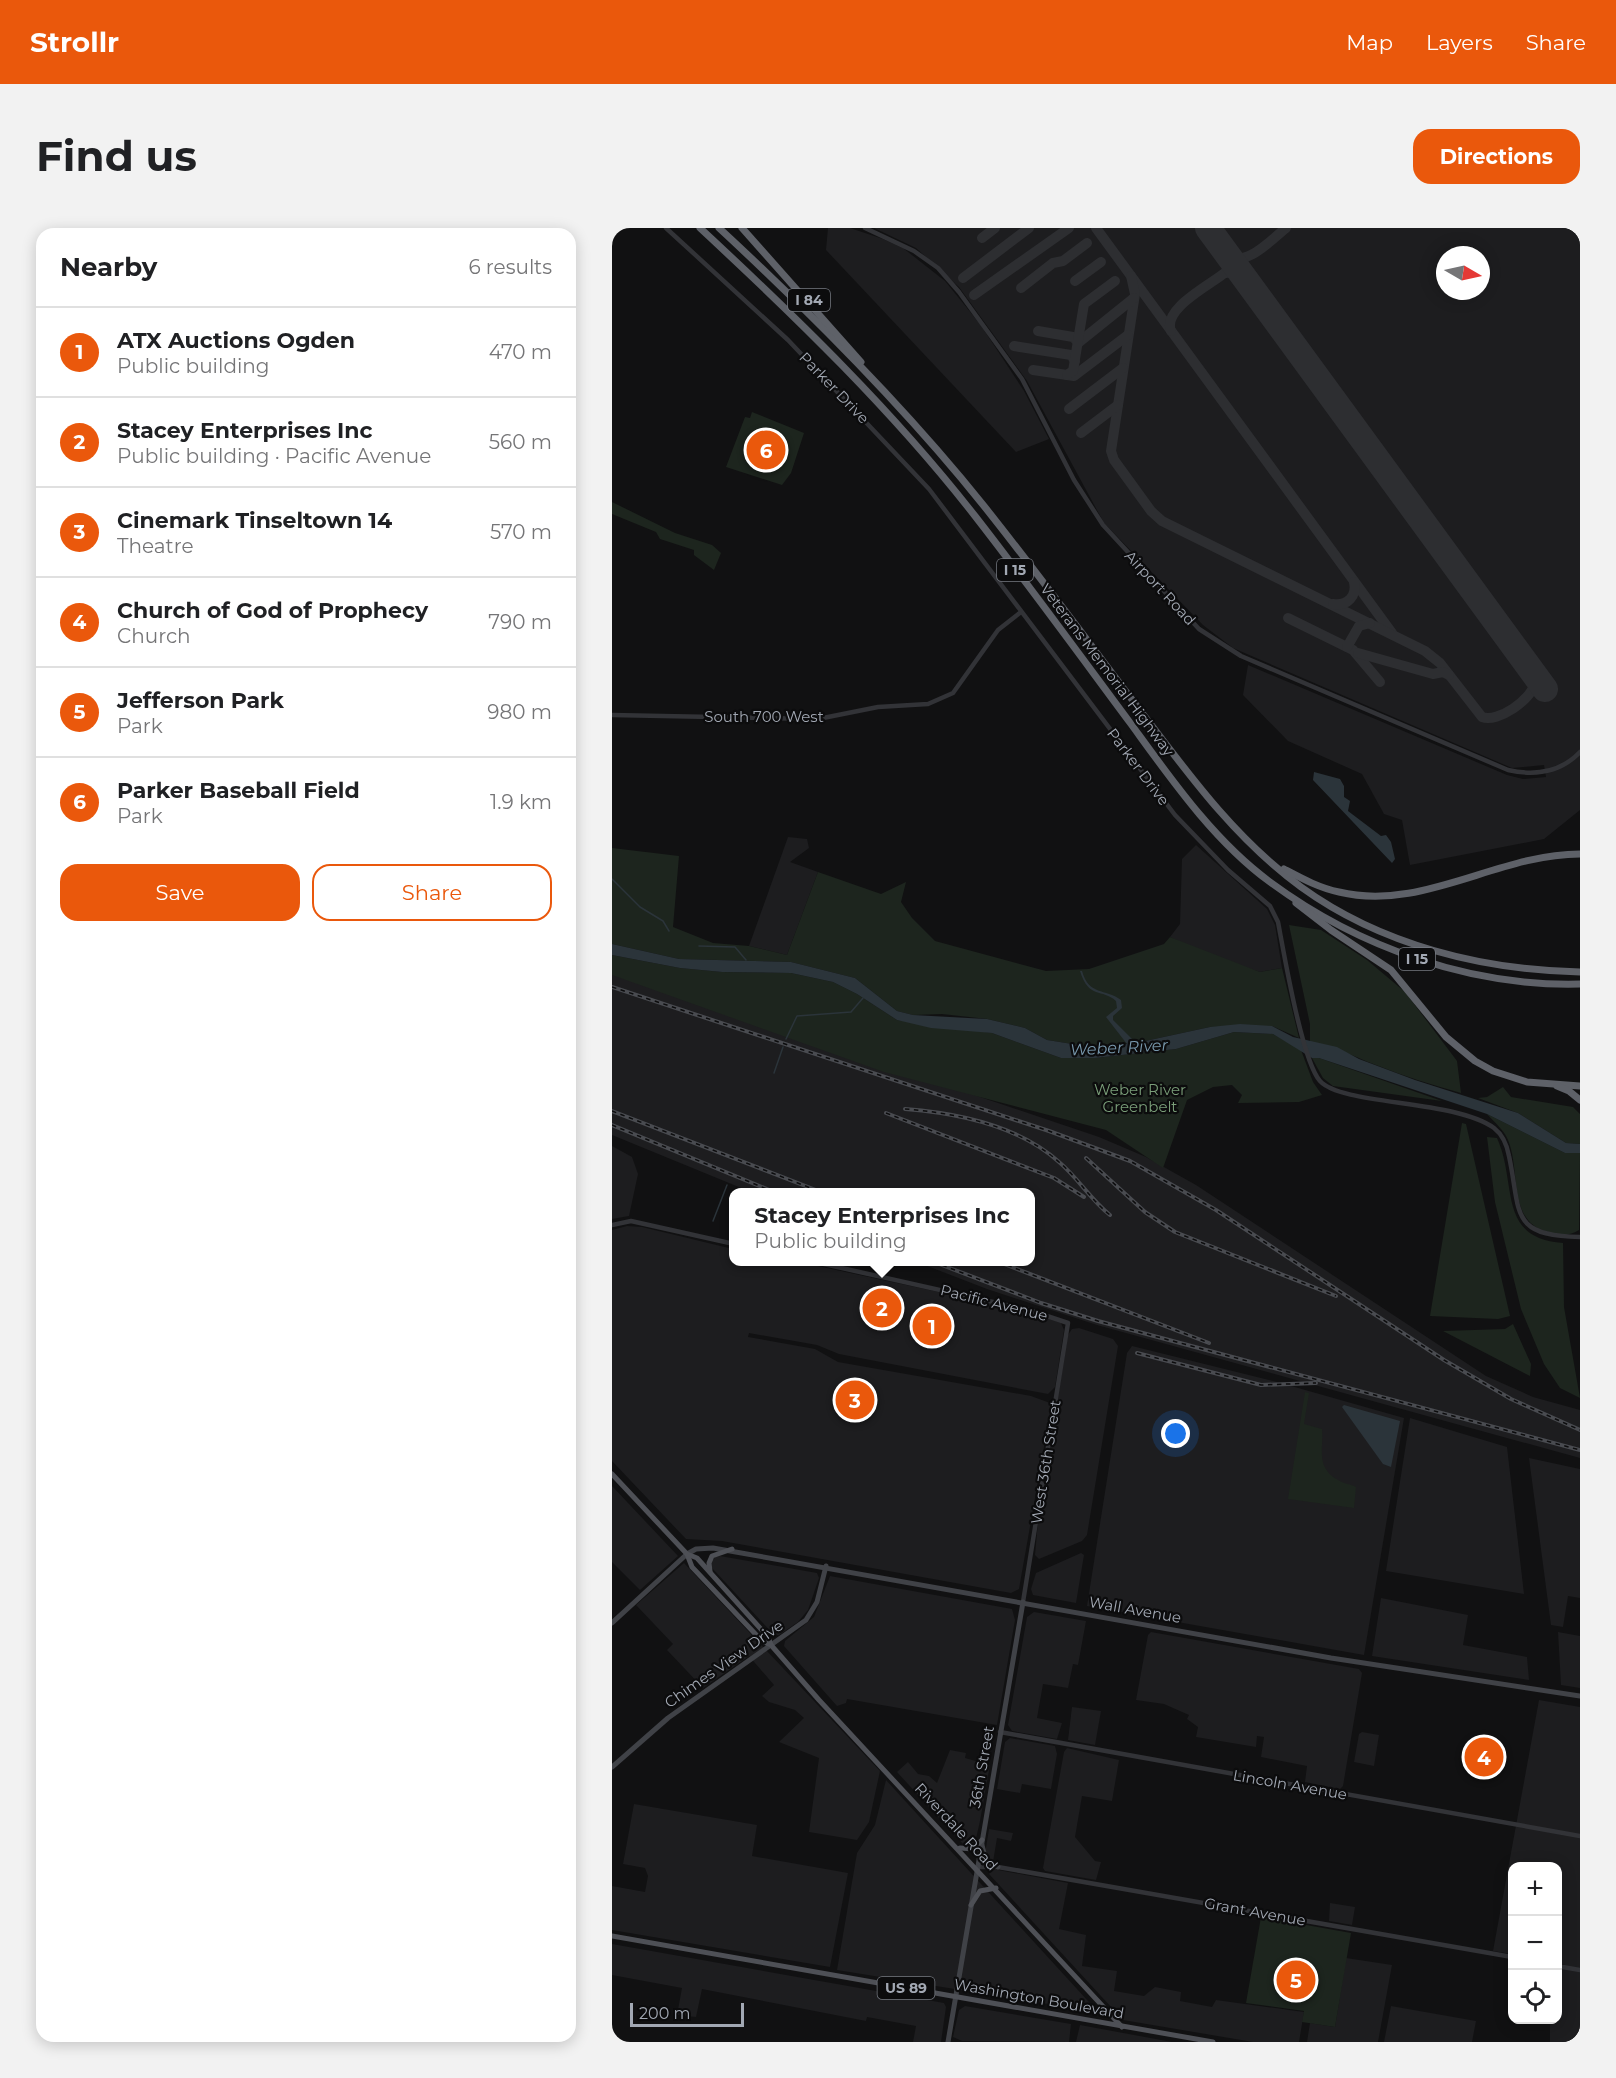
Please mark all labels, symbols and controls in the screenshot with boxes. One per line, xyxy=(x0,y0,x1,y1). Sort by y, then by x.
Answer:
text: Strollr xyxy=(30,25,119,59)
text: Map xyxy=(1346,30,1393,55)
text: Layers xyxy=(1426,30,1493,55)
text: Share xyxy=(1526,30,1586,55)
button: Directions xyxy=(1413,129,1580,184)
text: Find us xyxy=(36,130,197,182)
north arrow xyxy=(1436,246,1490,300)
text: Nearby xyxy=(60,251,157,283)
text: 6 results xyxy=(468,255,552,279)
road number: I 84 xyxy=(788,289,830,311)
text: ATX Auctions Ogden xyxy=(117,327,355,354)
text: 1 xyxy=(76,340,83,364)
text: 470 m xyxy=(489,340,552,364)
street label: Parker Drive xyxy=(795,348,873,427)
text: Public building xyxy=(117,354,270,378)
text: Stacey Enterprises Inc xyxy=(117,417,373,444)
pin: 6 xyxy=(746,428,786,472)
text: 2 xyxy=(74,430,85,454)
text: 560 m xyxy=(489,430,552,454)
text: Public building · Pacific Avenue xyxy=(117,444,431,468)
text: Cinemark Tinseltown 14 xyxy=(117,507,392,534)
text: 3 xyxy=(74,520,85,544)
text: 570 m xyxy=(490,520,552,544)
text: Theatre xyxy=(117,534,194,558)
street label: Airport Road xyxy=(1121,546,1200,629)
road number: I 15 xyxy=(997,559,1033,581)
street label: Veterans Memorial Highway xyxy=(1036,580,1179,760)
text: Church of God of Prophecy xyxy=(117,597,428,624)
text: 4 xyxy=(73,610,86,634)
text: 790 m xyxy=(488,610,552,634)
text: Church xyxy=(117,624,191,648)
text: Jefferson Park xyxy=(117,687,284,714)
text: 5 xyxy=(74,700,85,724)
text: 980 m xyxy=(487,700,552,724)
street label: South 700 West xyxy=(704,707,824,726)
text: Park xyxy=(117,714,163,738)
street label: Parker Drive xyxy=(1103,724,1174,809)
text: Parker Baseball Field xyxy=(117,777,360,804)
text: 6 xyxy=(73,790,86,814)
text: 1.9 km xyxy=(490,790,552,814)
text: Park xyxy=(117,804,163,828)
button: Save xyxy=(60,864,300,921)
button: Share xyxy=(312,864,552,921)
road number: I 15 xyxy=(1399,948,1435,970)
water label: Weber River xyxy=(1070,1035,1169,1060)
park label: Weber River Greenbelt xyxy=(1094,1080,1186,1116)
popup xyxy=(729,1188,1035,1266)
text: Stacey Enterprises Inc xyxy=(754,1202,1010,1229)
text: Public building xyxy=(754,1229,907,1253)
street label: Pacific Avenue xyxy=(939,1280,1050,1325)
pin: 2 xyxy=(862,1286,902,1330)
pin: 1 xyxy=(912,1304,952,1348)
pin: 3 xyxy=(836,1378,874,1422)
street label: West 36th Street xyxy=(1026,1399,1065,1525)
your location xyxy=(1161,1419,1190,1448)
street label: Wall Avenue xyxy=(1087,1592,1183,1627)
street label: Chimes View Drive xyxy=(661,1615,787,1712)
street label: 36th Street xyxy=(965,1724,998,1809)
pin: 4 xyxy=(1464,1734,1504,1780)
street label: Lincoln Avenue xyxy=(1232,1765,1349,1804)
street label: Riverdale Road xyxy=(911,1779,1002,1874)
map controls xyxy=(1508,1862,1562,2024)
button: + xyxy=(1508,1862,1562,1916)
street label: Grant Avenue xyxy=(1203,1893,1307,1930)
button: − xyxy=(1508,1916,1562,1970)
pin: 5 xyxy=(1276,1958,1316,2002)
button: locate xyxy=(1508,1970,1562,2024)
street label: Washington Boulevard xyxy=(953,1974,1126,2023)
road number: US 89 xyxy=(878,1977,934,1999)
scale bar xyxy=(630,2000,744,2028)
text: 200 m xyxy=(639,2004,690,2023)

